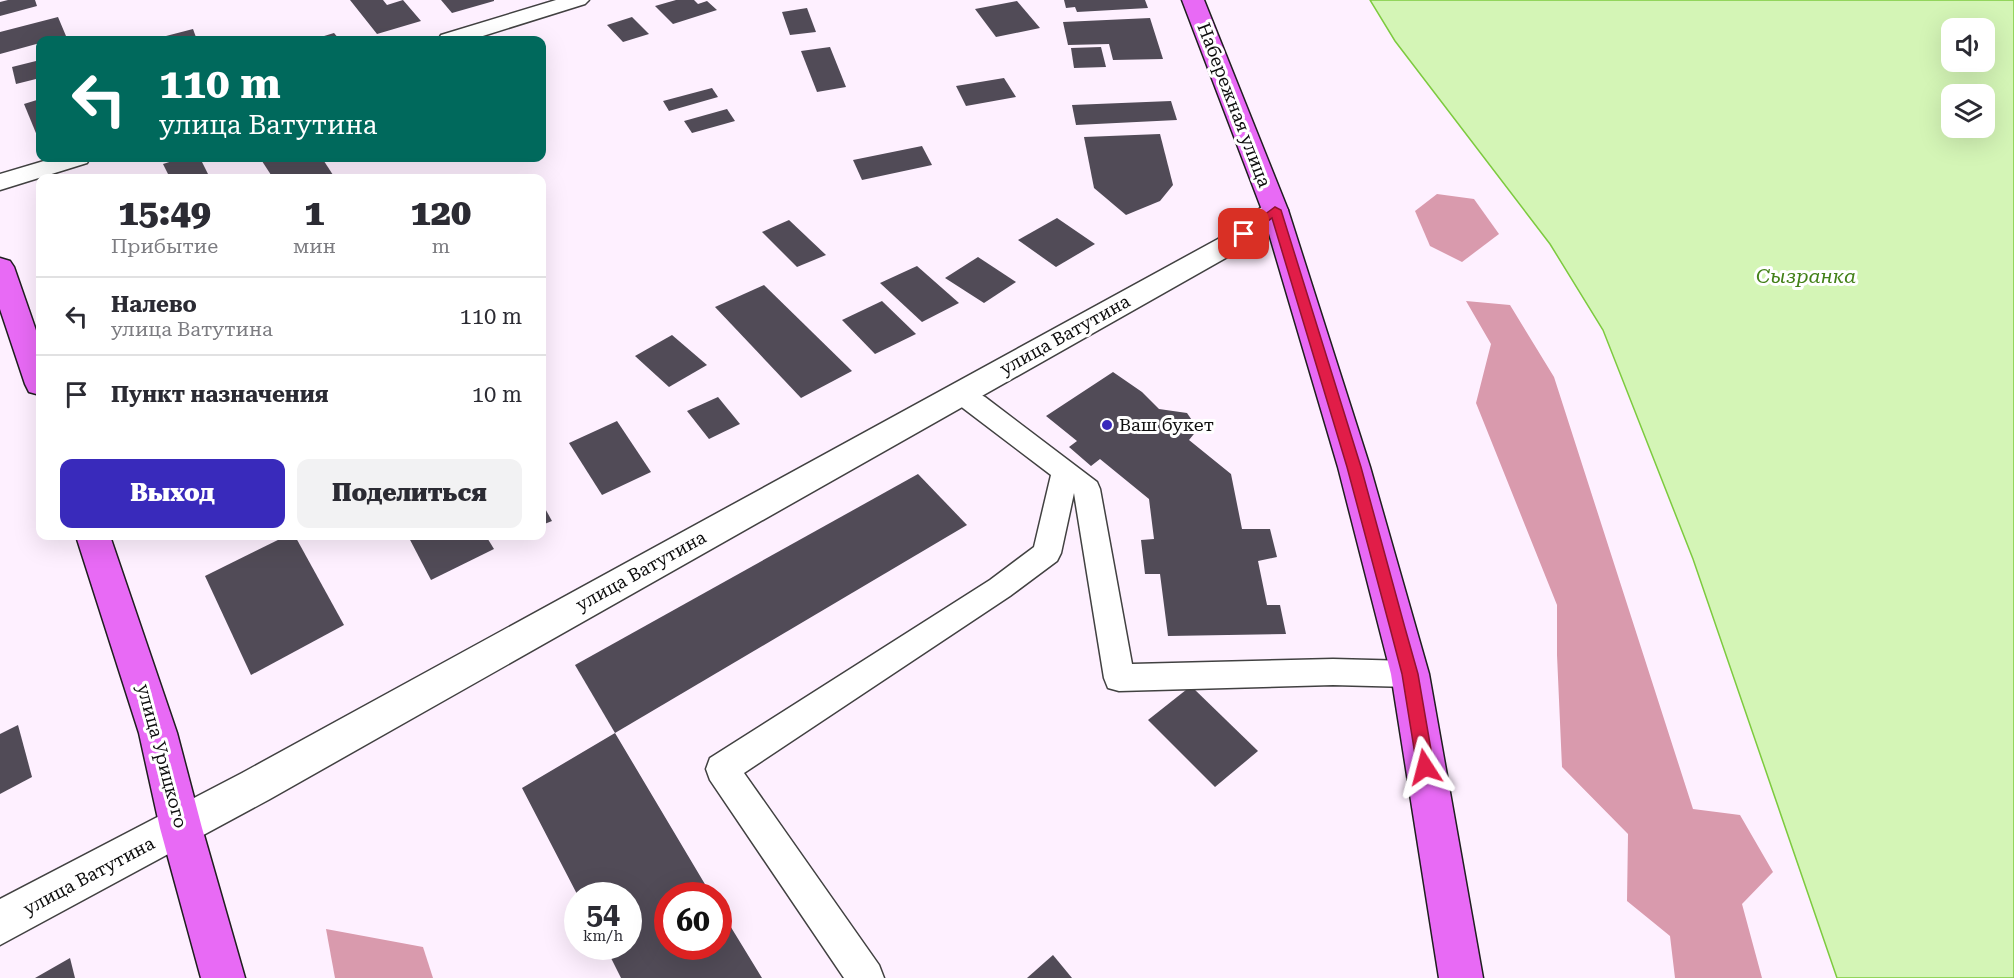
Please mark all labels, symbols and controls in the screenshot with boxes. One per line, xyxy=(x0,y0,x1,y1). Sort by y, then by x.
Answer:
map controls xyxy=(1941,18,1995,138)
button: sound xyxy=(1941,18,1995,72)
street label: Набережная улица xyxy=(1193,20,1276,190)
text: 110 m xyxy=(159,59,281,108)
icon: left xyxy=(60,60,138,138)
button: layers xyxy=(1941,84,1995,138)
text: улица Ватутина xyxy=(159,109,377,141)
text: 15:49 xyxy=(118,192,211,234)
text: 1 xyxy=(304,192,324,234)
text: 120 xyxy=(411,192,471,234)
pin xyxy=(1218,208,1269,259)
icon: arrive xyxy=(1227,217,1260,250)
text: Прибытие xyxy=(111,234,218,258)
text: мин xyxy=(293,234,336,258)
text: m xyxy=(432,234,450,258)
water label: Сызранка xyxy=(1756,264,1856,288)
street label: улица Ватутина xyxy=(996,290,1134,379)
text: Налево xyxy=(111,292,197,317)
icon: left xyxy=(60,300,93,333)
text: 110 m xyxy=(459,304,522,329)
text: улица Ватутина xyxy=(111,317,273,341)
icon: arrive xyxy=(60,378,93,411)
text: Пункт назначения xyxy=(111,382,329,407)
text: 10 m xyxy=(472,382,522,407)
place label: Ваш букет xyxy=(1119,414,1214,435)
marker: Ваш букет xyxy=(1100,418,1114,432)
button: Выход xyxy=(60,459,285,528)
button: Поделиться xyxy=(297,459,522,528)
street label: улица Ватутина xyxy=(572,526,710,615)
street label: улица Урицкого xyxy=(133,682,192,830)
position arrow xyxy=(1393,735,1457,799)
street label: улица Ватутина xyxy=(20,832,158,919)
speed limit sign: 60 xyxy=(654,882,732,960)
text: 54 xyxy=(586,896,620,931)
text: km/h xyxy=(583,927,623,945)

